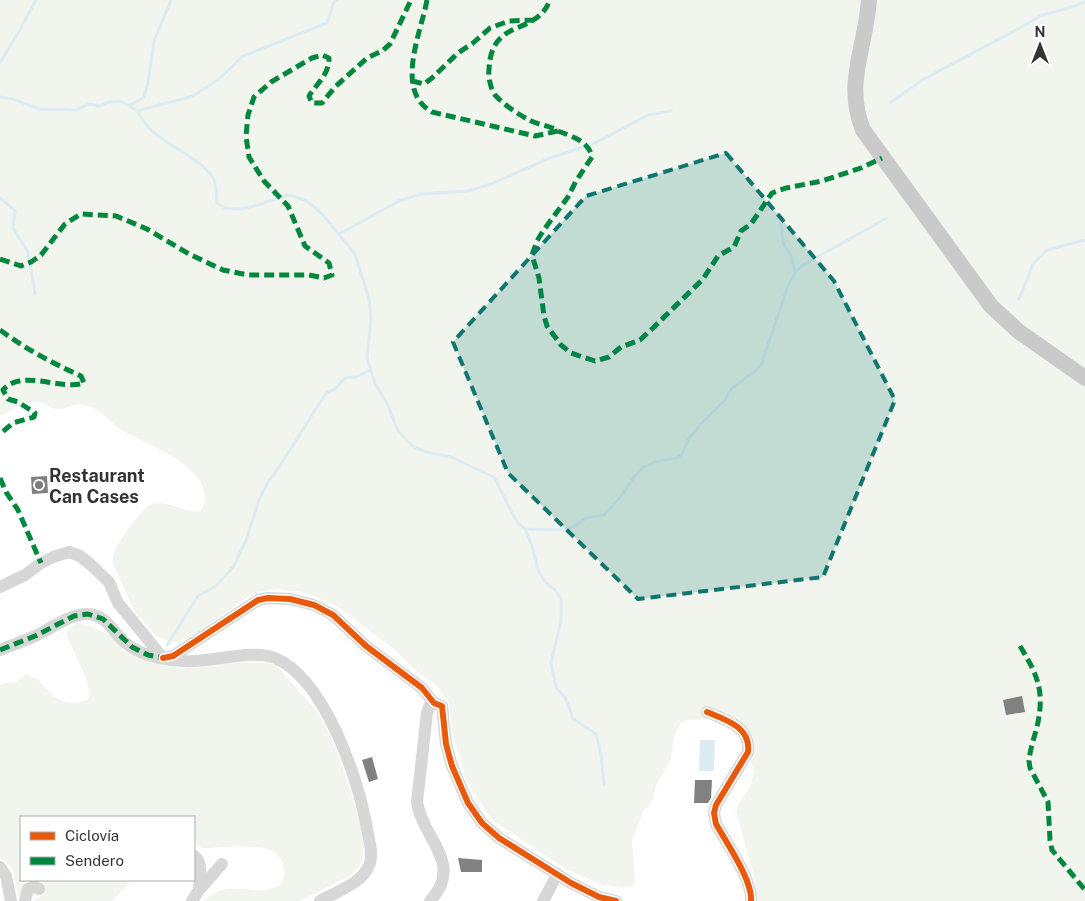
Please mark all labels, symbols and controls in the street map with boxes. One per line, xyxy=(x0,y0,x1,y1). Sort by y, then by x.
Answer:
north arrow xyxy=(1015,20,1065,70)
text: N xyxy=(1035,24,1045,40)
place label: Restaurant Can Cases xyxy=(49,465,145,507)
marker: Restaurant Can Cases xyxy=(33,479,45,491)
legend xyxy=(20,816,195,881)
text: Ciclovía xyxy=(65,827,119,844)
text: Sendero xyxy=(65,852,124,869)

